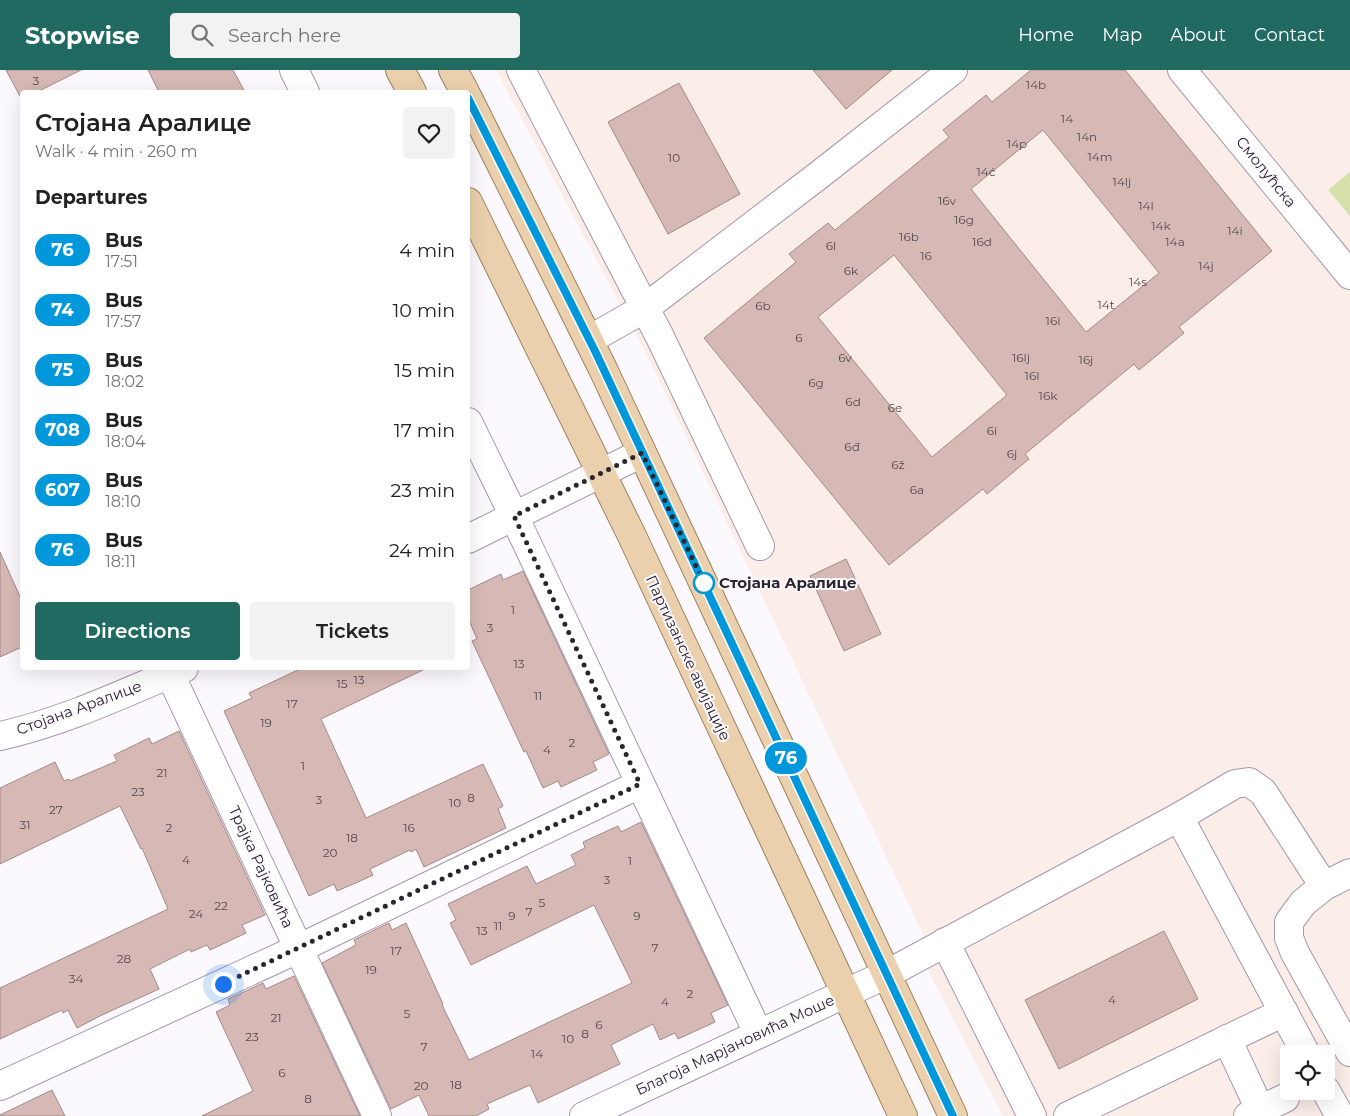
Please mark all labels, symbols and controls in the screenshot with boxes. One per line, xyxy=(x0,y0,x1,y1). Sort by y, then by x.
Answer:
search box xyxy=(170,13,520,58)
text: Stopwise xyxy=(25,21,140,50)
icon: search xyxy=(188,21,216,49)
text: Search here xyxy=(228,24,341,47)
text: Home xyxy=(1018,24,1074,46)
text: Map xyxy=(1102,24,1142,46)
text: About xyxy=(1170,24,1226,46)
text: Contact xyxy=(1254,24,1325,46)
house number: 3 xyxy=(33,73,40,88)
house number: 14b xyxy=(1026,77,1046,92)
button: heart xyxy=(403,107,455,159)
text: Стојана Аралице xyxy=(35,108,252,137)
house number: 14 xyxy=(1061,111,1073,126)
house number: 14n xyxy=(1077,129,1097,144)
street label: Смолућска xyxy=(1232,132,1301,211)
house number: 14p xyxy=(1007,136,1027,151)
text: Walk · 4 min · 260 m xyxy=(35,142,197,161)
house number: 14m xyxy=(1088,149,1113,164)
house number: 10 xyxy=(668,150,680,165)
house number: 14ć xyxy=(976,164,996,179)
house number: 14lj xyxy=(1113,174,1131,189)
text: Departures xyxy=(35,186,147,209)
house number: 16v xyxy=(938,193,957,208)
house number: 14l xyxy=(1138,198,1154,213)
house number: 16g xyxy=(954,212,974,227)
house number: 14k xyxy=(1151,218,1172,233)
house number: 14i xyxy=(1227,223,1243,238)
text: Bus xyxy=(105,229,143,252)
house number: 16b xyxy=(899,229,919,244)
house number: 16d xyxy=(972,234,992,249)
house number: 14a xyxy=(1165,234,1185,249)
house number: 6l xyxy=(826,238,836,253)
text: 76 xyxy=(51,239,74,261)
text: 4 min xyxy=(399,239,455,262)
house number: 16 xyxy=(920,248,932,263)
text: 17:51 xyxy=(105,252,138,271)
house number: 14j xyxy=(1198,258,1214,273)
house number: 6k xyxy=(844,263,859,278)
house number: 14s xyxy=(1129,274,1147,289)
text: Bus xyxy=(105,289,143,312)
house number: 14t xyxy=(1097,297,1115,312)
house number: 6b xyxy=(755,298,771,313)
text: 74 xyxy=(51,299,74,321)
text: 10 min xyxy=(392,299,455,322)
text: 17:57 xyxy=(105,312,142,331)
house number: 16i xyxy=(1046,313,1060,328)
house number: 6 xyxy=(795,330,803,345)
text: Bus xyxy=(105,349,143,372)
house number: 6v xyxy=(838,350,852,365)
house number: 16lj xyxy=(1012,350,1030,365)
house number: 16j xyxy=(1079,352,1093,367)
text: 75 xyxy=(52,359,73,381)
text: 15 min xyxy=(394,359,455,382)
house number: 16l xyxy=(1025,368,1039,383)
text: 18:02 xyxy=(105,372,144,391)
house number: 6g xyxy=(808,375,824,390)
house number: 16k xyxy=(1039,388,1058,403)
house number: 6d xyxy=(845,394,861,409)
house number: 6e xyxy=(888,400,902,415)
text: Bus xyxy=(105,409,143,432)
text: 708 xyxy=(45,419,80,441)
text: 17 min xyxy=(394,419,455,442)
house number: 6i xyxy=(987,423,997,438)
text: 18:04 xyxy=(105,432,146,451)
house number: 6đ xyxy=(844,439,861,454)
house number: 6j xyxy=(1007,446,1017,461)
house number: 6ž xyxy=(891,457,905,472)
text: Bus xyxy=(105,469,143,492)
text: 607 xyxy=(45,479,80,501)
text: 23 min xyxy=(390,479,455,502)
house number: 6a xyxy=(910,482,924,497)
text: 18:10 xyxy=(105,492,141,511)
text: Bus xyxy=(105,529,143,552)
text: 76 xyxy=(51,539,74,561)
text: 24 min xyxy=(389,539,455,562)
text: 18:11 xyxy=(105,552,136,571)
street label: Партизанске авијације xyxy=(642,572,735,744)
marker: Стојана Аралице xyxy=(693,572,715,594)
place label: Стојана Аралице xyxy=(719,573,857,592)
button: Directions xyxy=(35,602,240,660)
button: Tickets xyxy=(250,602,455,660)
house number: 1 xyxy=(511,602,515,617)
house number: 3 xyxy=(487,620,494,635)
house number: 13 xyxy=(513,656,525,671)
house number: 13 xyxy=(353,672,365,687)
street label: Стојана Аралице xyxy=(14,676,144,739)
house number: 15 xyxy=(336,676,348,691)
house number: 11 xyxy=(534,688,542,703)
house number: 17 xyxy=(286,696,298,711)
house number: 19 xyxy=(260,715,272,730)
house number: 2 xyxy=(569,735,576,750)
house number: 4 xyxy=(543,742,551,757)
line badge: 76 xyxy=(764,742,808,774)
text: 76 xyxy=(775,747,797,769)
house number: 1 xyxy=(301,758,305,773)
house number: 21 xyxy=(156,765,168,780)
house number: 23 xyxy=(131,784,145,799)
house number: 8 xyxy=(467,790,475,805)
house number: 3 xyxy=(316,792,323,807)
house number: 10 xyxy=(449,795,461,810)
house number: 27 xyxy=(49,802,63,817)
street label: Трајка Рајковића xyxy=(225,803,298,931)
house number: 31 xyxy=(19,817,31,832)
house number: 2 xyxy=(166,820,173,835)
house number: 16 xyxy=(403,820,415,835)
house number: 18 xyxy=(346,830,358,845)
house number: 20 xyxy=(323,845,337,860)
house number: 4 xyxy=(182,852,190,867)
house number: 1 xyxy=(628,853,632,868)
house number: 3 xyxy=(604,872,611,887)
house number: 5 xyxy=(539,895,546,910)
house number: 22 xyxy=(214,898,228,913)
house number: 7 xyxy=(525,904,533,919)
house number: 24 xyxy=(189,906,203,921)
house number: 9 xyxy=(508,908,516,923)
house number: 9 xyxy=(633,908,641,923)
house number: 11 xyxy=(494,918,502,933)
house number: 13 xyxy=(476,923,488,938)
house number: 7 xyxy=(651,940,659,955)
house number: 17 xyxy=(390,943,402,958)
house number: 28 xyxy=(117,951,132,966)
house number: 19 xyxy=(365,962,377,977)
house number: 34 xyxy=(69,971,83,986)
your location xyxy=(211,972,236,997)
house number: 2 xyxy=(687,986,694,1001)
street label: Благоја Марјановића Моше xyxy=(632,990,837,1099)
house number: 4 xyxy=(1108,992,1116,1007)
house number: 4 xyxy=(661,994,669,1009)
house number: 5 xyxy=(404,1006,411,1021)
house number: 21 xyxy=(270,1010,282,1025)
house number: 6 xyxy=(595,1017,603,1032)
house number: 8 xyxy=(581,1026,589,1041)
house number: 23 xyxy=(245,1029,259,1044)
house number: 10 xyxy=(562,1031,574,1046)
house number: 7 xyxy=(420,1039,428,1054)
map controls xyxy=(1280,1045,1335,1100)
button: locate xyxy=(1280,1045,1335,1100)
house number: 14 xyxy=(531,1046,543,1061)
house number: 6 xyxy=(278,1065,286,1080)
house number: 18 xyxy=(450,1077,462,1092)
house number: 20 xyxy=(414,1078,428,1093)
house number: 8 xyxy=(304,1091,312,1106)

